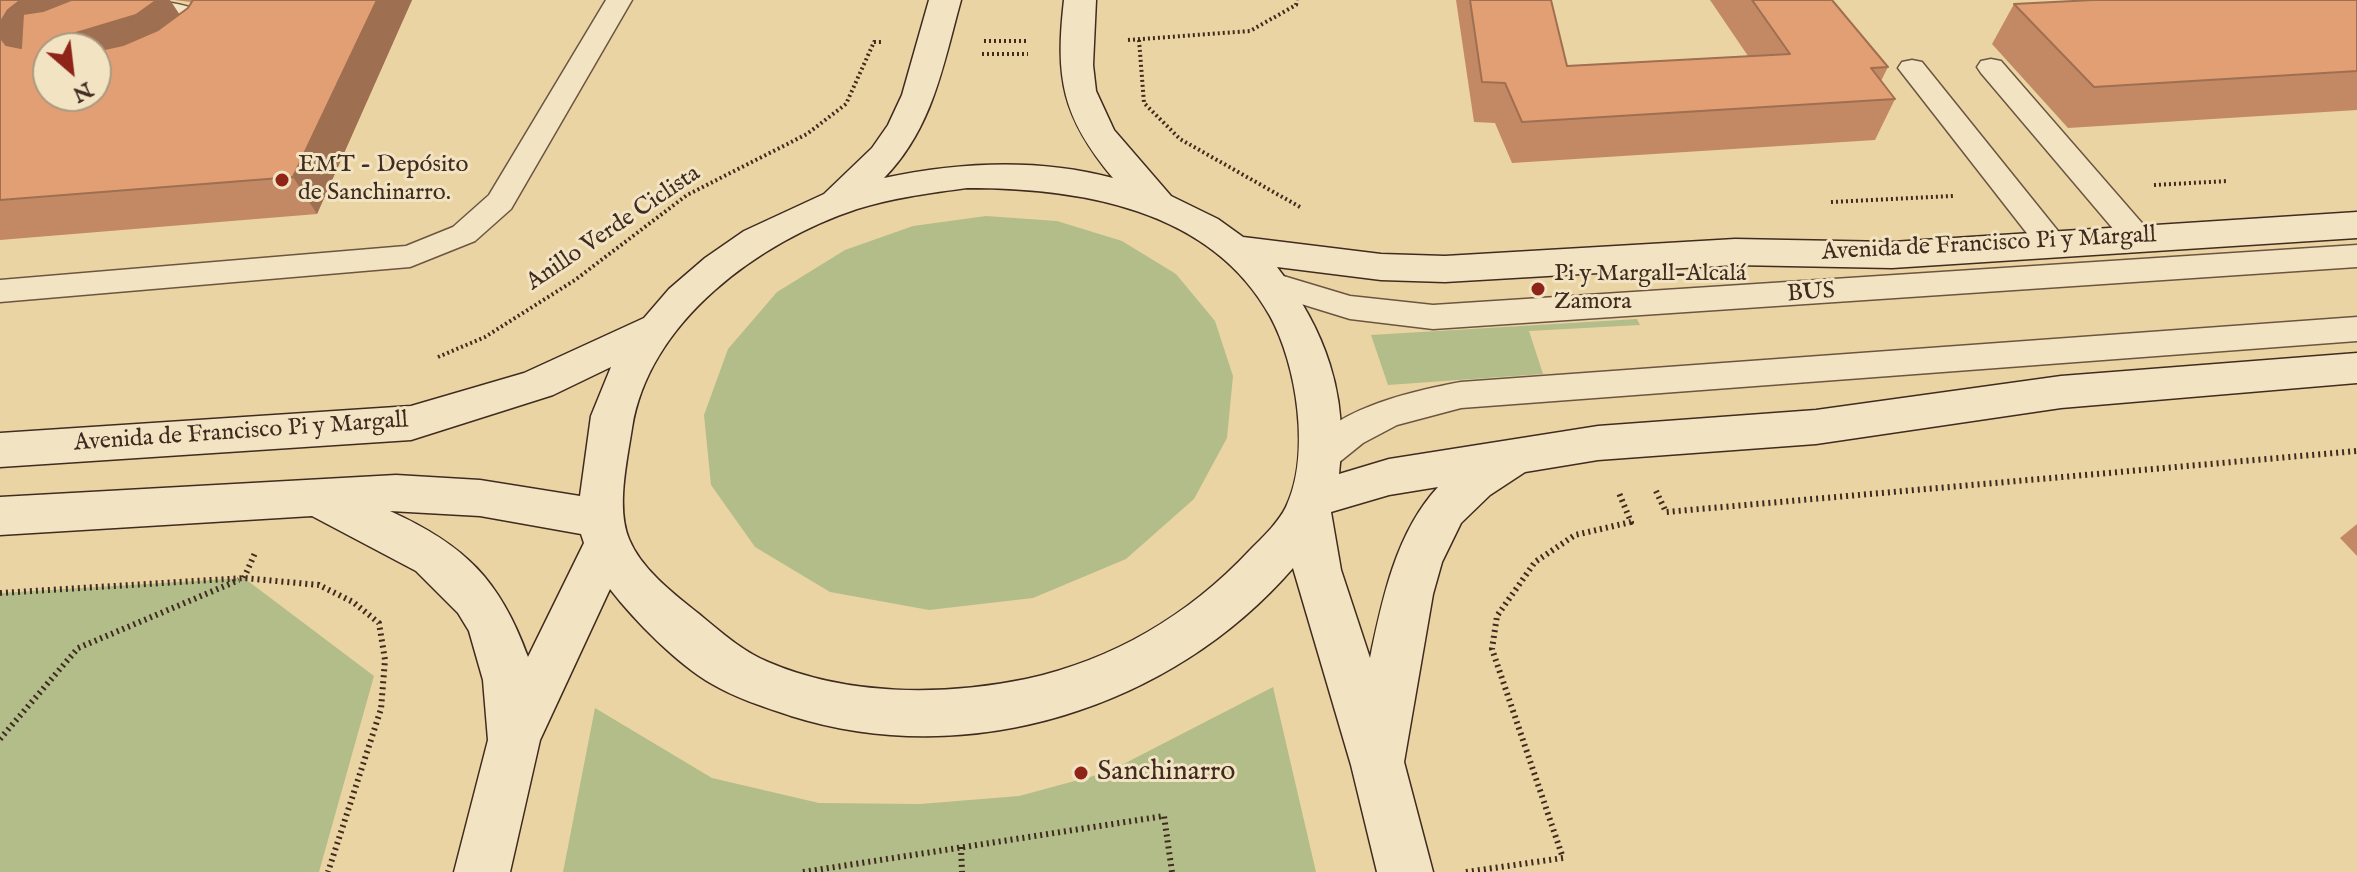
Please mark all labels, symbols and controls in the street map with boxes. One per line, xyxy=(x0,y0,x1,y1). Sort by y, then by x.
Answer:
north arrow xyxy=(32,32,112,112)
text: N xyxy=(67,75,97,108)
place label: EMT - Depósito de Sanchinarro. xyxy=(298,152,468,208)
street label: Anillo Verde Ciclista xyxy=(522,160,706,298)
marker: EMT - Depósito de Sanchinarro. xyxy=(273,171,291,189)
street label: Avenida de Francisco Pi y Margall xyxy=(1821,222,2157,268)
place label: Pi y Margall-Alcalá Zamora xyxy=(1554,261,1746,317)
street label: BUS xyxy=(1786,278,1836,310)
marker: Pi y Margall-Alcalá Zamora xyxy=(1529,280,1547,298)
street label: Avenida de Francisco Pi y Margall xyxy=(73,407,409,459)
place label: Sanchinarro xyxy=(1097,756,1235,790)
marker: Sanchinarro xyxy=(1072,764,1090,782)

